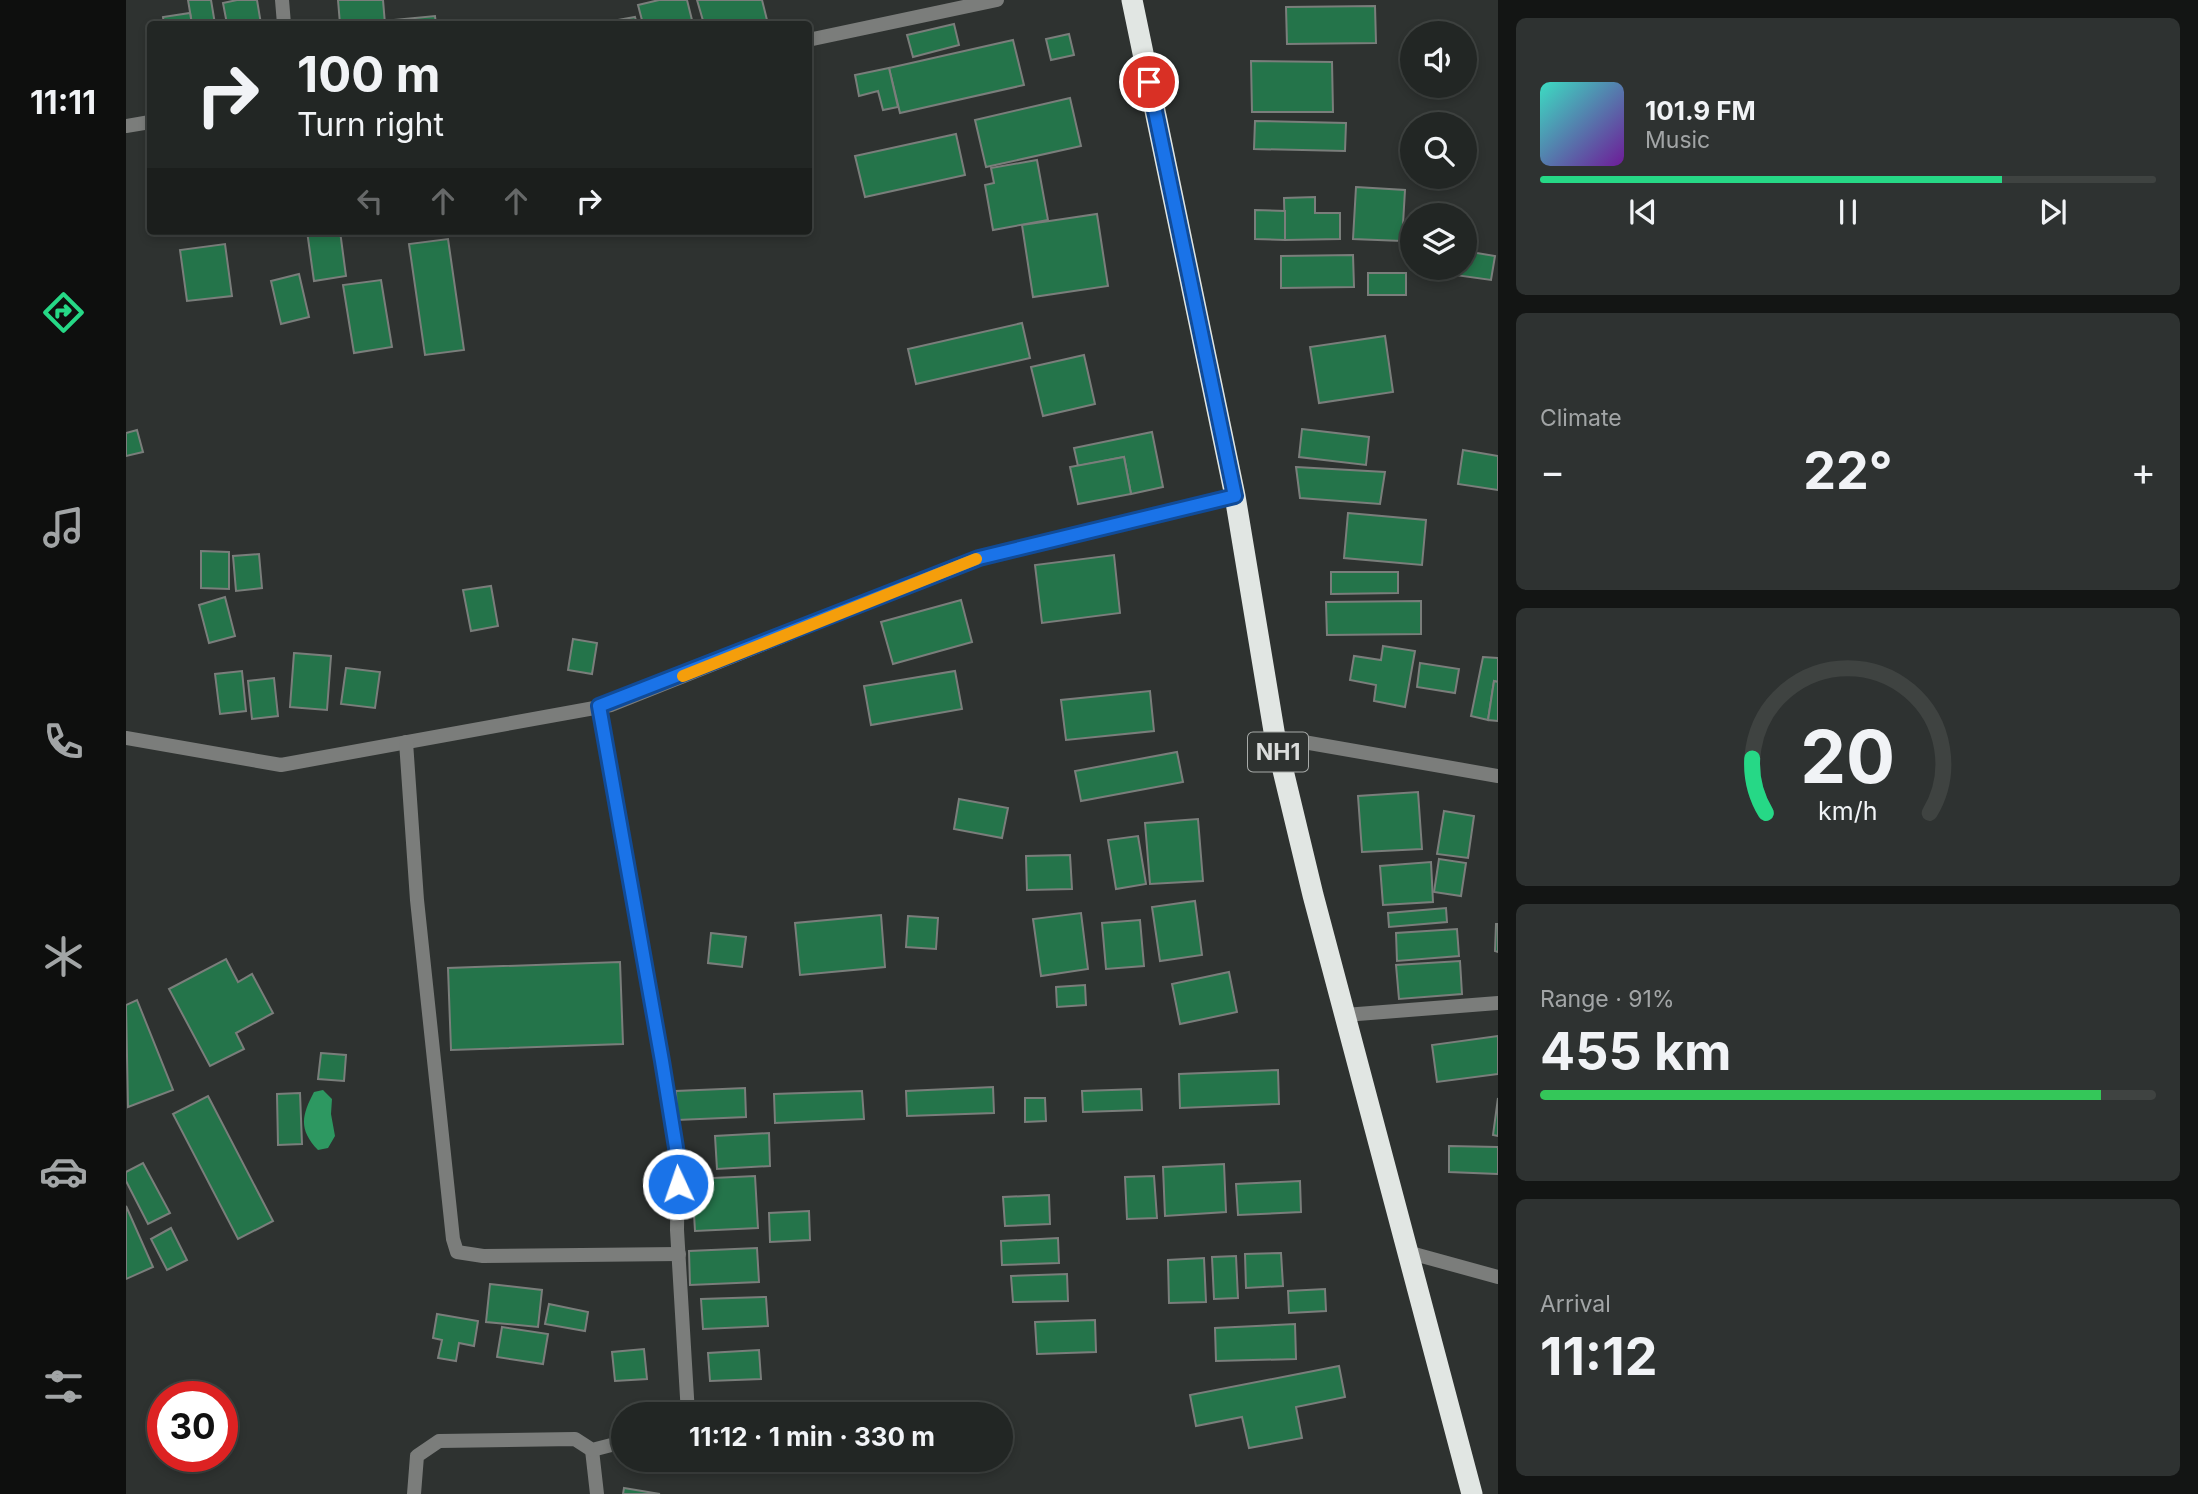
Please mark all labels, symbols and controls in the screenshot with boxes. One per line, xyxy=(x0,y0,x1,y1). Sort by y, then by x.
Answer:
map controls xyxy=(1400,21,1477,280)
button: sound xyxy=(1400,21,1477,98)
text: 100 m xyxy=(297,45,441,104)
icon: right xyxy=(182,49,273,140)
pin xyxy=(1119,52,1179,112)
icon: arrive xyxy=(1130,63,1168,101)
text: 11:11 xyxy=(30,83,96,122)
text: 101.9 FM xyxy=(1645,95,1756,126)
text: Turn right xyxy=(297,105,444,144)
button: search xyxy=(1400,112,1477,189)
text: Music xyxy=(1645,126,1710,154)
icon: left xyxy=(351,182,389,220)
icon: ahead xyxy=(424,182,462,220)
icon: ahead xyxy=(497,182,535,220)
icon: right xyxy=(570,182,608,220)
icon: previous xyxy=(1624,193,1662,231)
icon: pause xyxy=(1829,193,1867,231)
icon: next xyxy=(2034,193,2072,231)
button: layers xyxy=(1400,203,1477,280)
icon: directions xyxy=(39,288,88,337)
text: Climate xyxy=(1540,404,1622,432)
text: 22° xyxy=(1803,439,1893,502)
text: − xyxy=(1540,448,1565,494)
text: + xyxy=(2131,448,2156,494)
icon: music xyxy=(39,503,88,552)
text: 20 xyxy=(1801,712,1895,801)
icon: phone xyxy=(39,717,88,766)
road number: NH1 xyxy=(1248,732,1308,772)
text: km/h xyxy=(1818,796,1878,826)
icon: climate xyxy=(39,932,88,981)
text: Range · 91% xyxy=(1540,985,1674,1013)
text: 455 km xyxy=(1540,1020,1732,1083)
icon: car xyxy=(39,1147,88,1196)
position arrow xyxy=(641,1147,715,1221)
text: Arrival xyxy=(1540,1290,1611,1318)
text: 11:12 xyxy=(1540,1325,1657,1388)
icon: filters xyxy=(39,1362,88,1411)
speed limit sign: 30 xyxy=(147,1381,238,1472)
text: 11:12 · 1 min · 330 m xyxy=(689,1421,935,1452)

